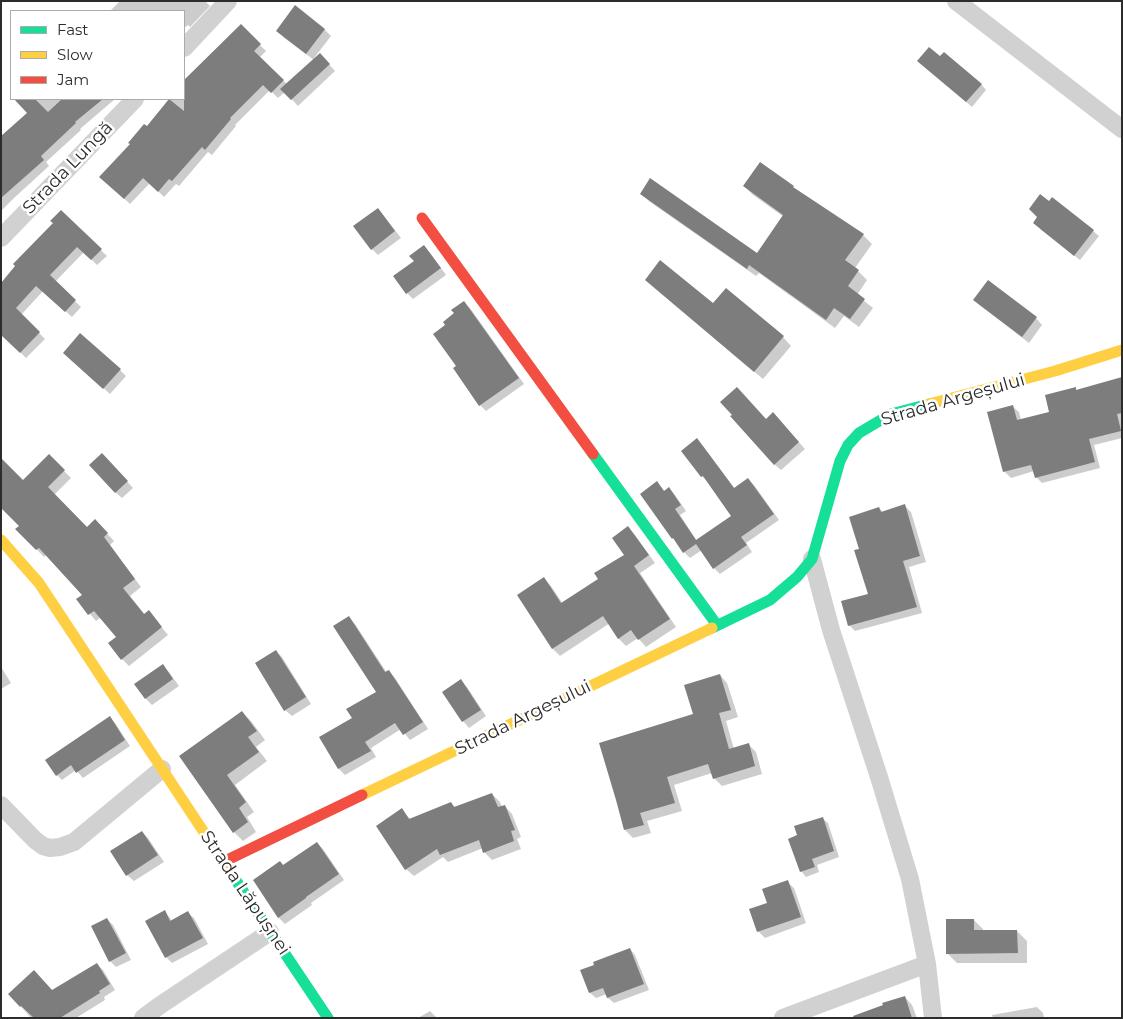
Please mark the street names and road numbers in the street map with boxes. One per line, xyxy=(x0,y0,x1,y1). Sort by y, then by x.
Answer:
street label: Strada Lungă xyxy=(18,117,118,219)
street label: Strada Argeșului xyxy=(879,369,1027,431)
street label: Strada Argeșului xyxy=(451,676,595,760)
street label: Strada Lăpușnei xyxy=(195,827,295,959)

